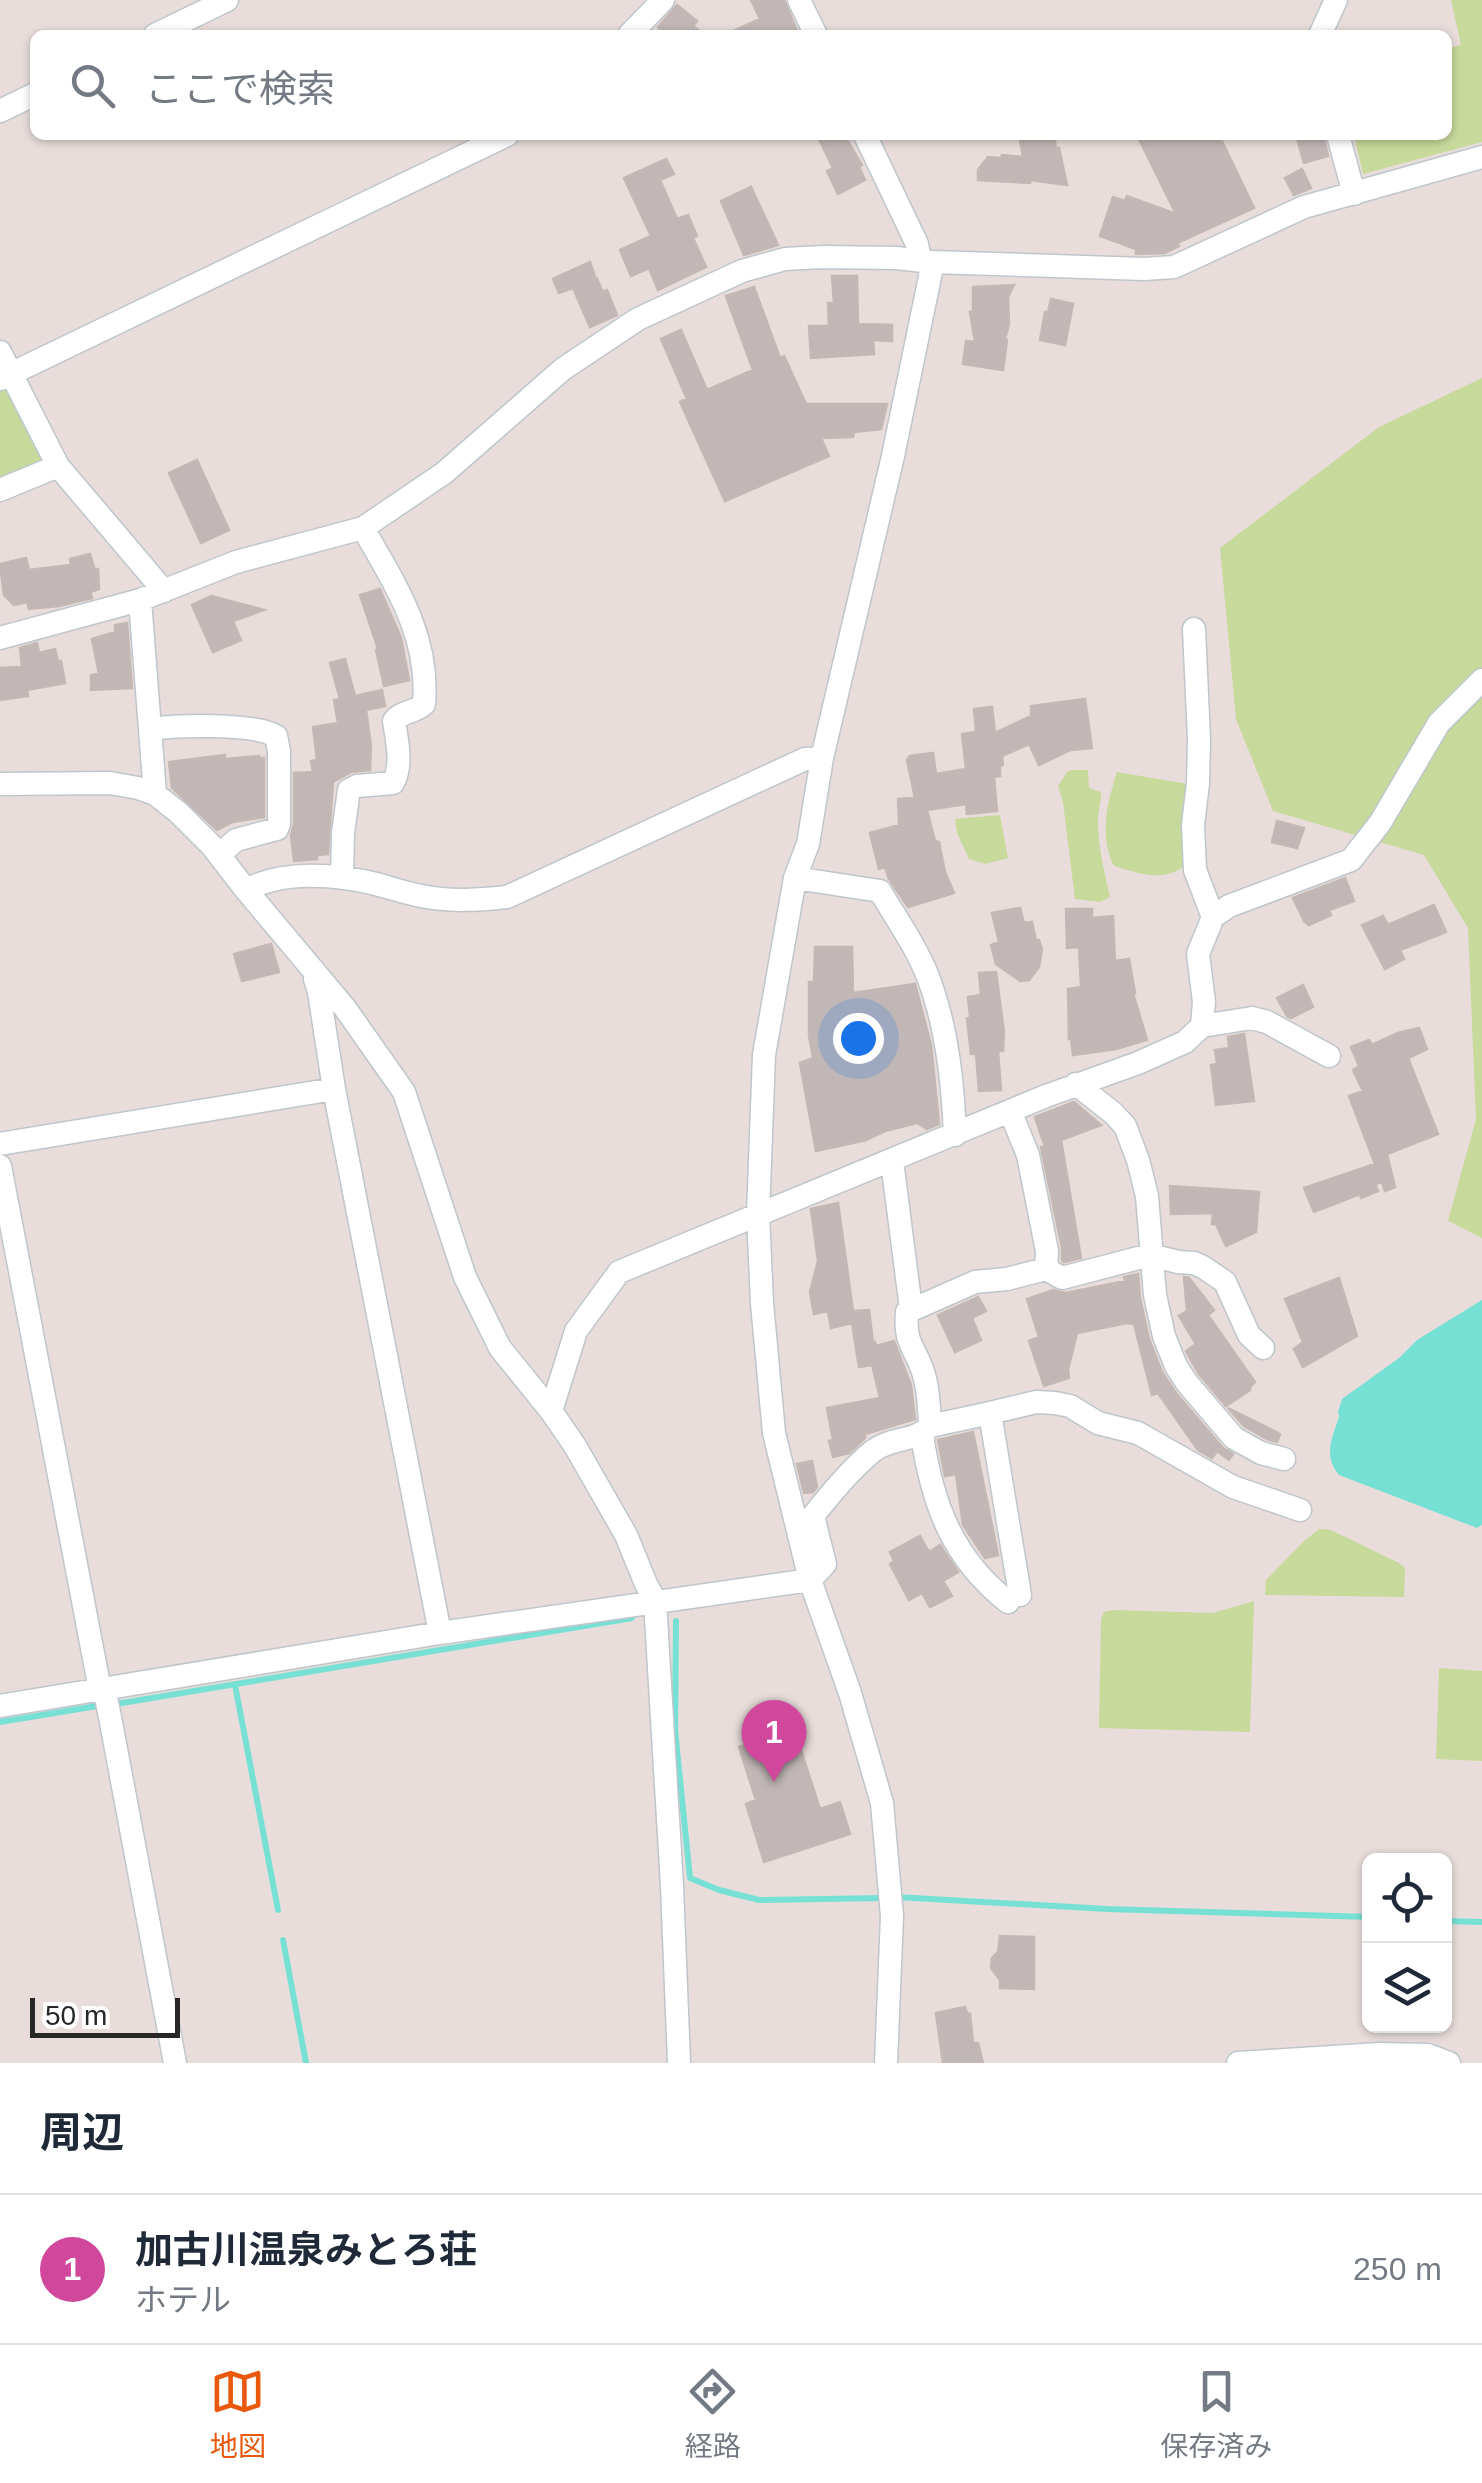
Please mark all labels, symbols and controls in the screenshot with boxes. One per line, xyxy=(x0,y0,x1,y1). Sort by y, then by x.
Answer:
search box xyxy=(30,30,1452,140)
icon: search xyxy=(65,58,120,113)
text: ここで検索 xyxy=(145,68,335,110)
your location xyxy=(833,1013,884,1064)
pin: 1 xyxy=(742,1700,806,1782)
map controls xyxy=(1362,1853,1452,2033)
button: locate xyxy=(1362,1853,1452,1943)
button: layers xyxy=(1362,1943,1452,2033)
scale bar xyxy=(30,1993,180,2038)
text: 50 m xyxy=(45,2000,107,2031)
text: 周辺 xyxy=(40,2109,124,2156)
text: 加古川温泉みとろ荘 xyxy=(135,2229,477,2271)
text: 1 xyxy=(64,2251,81,2287)
text: 250 m xyxy=(1353,2251,1442,2287)
text: ホテル xyxy=(135,2282,231,2318)
tab: 地図 xyxy=(210,2364,266,2464)
tab: 経路 xyxy=(685,2364,741,2464)
tab: 保存済み xyxy=(1160,2364,1272,2464)

